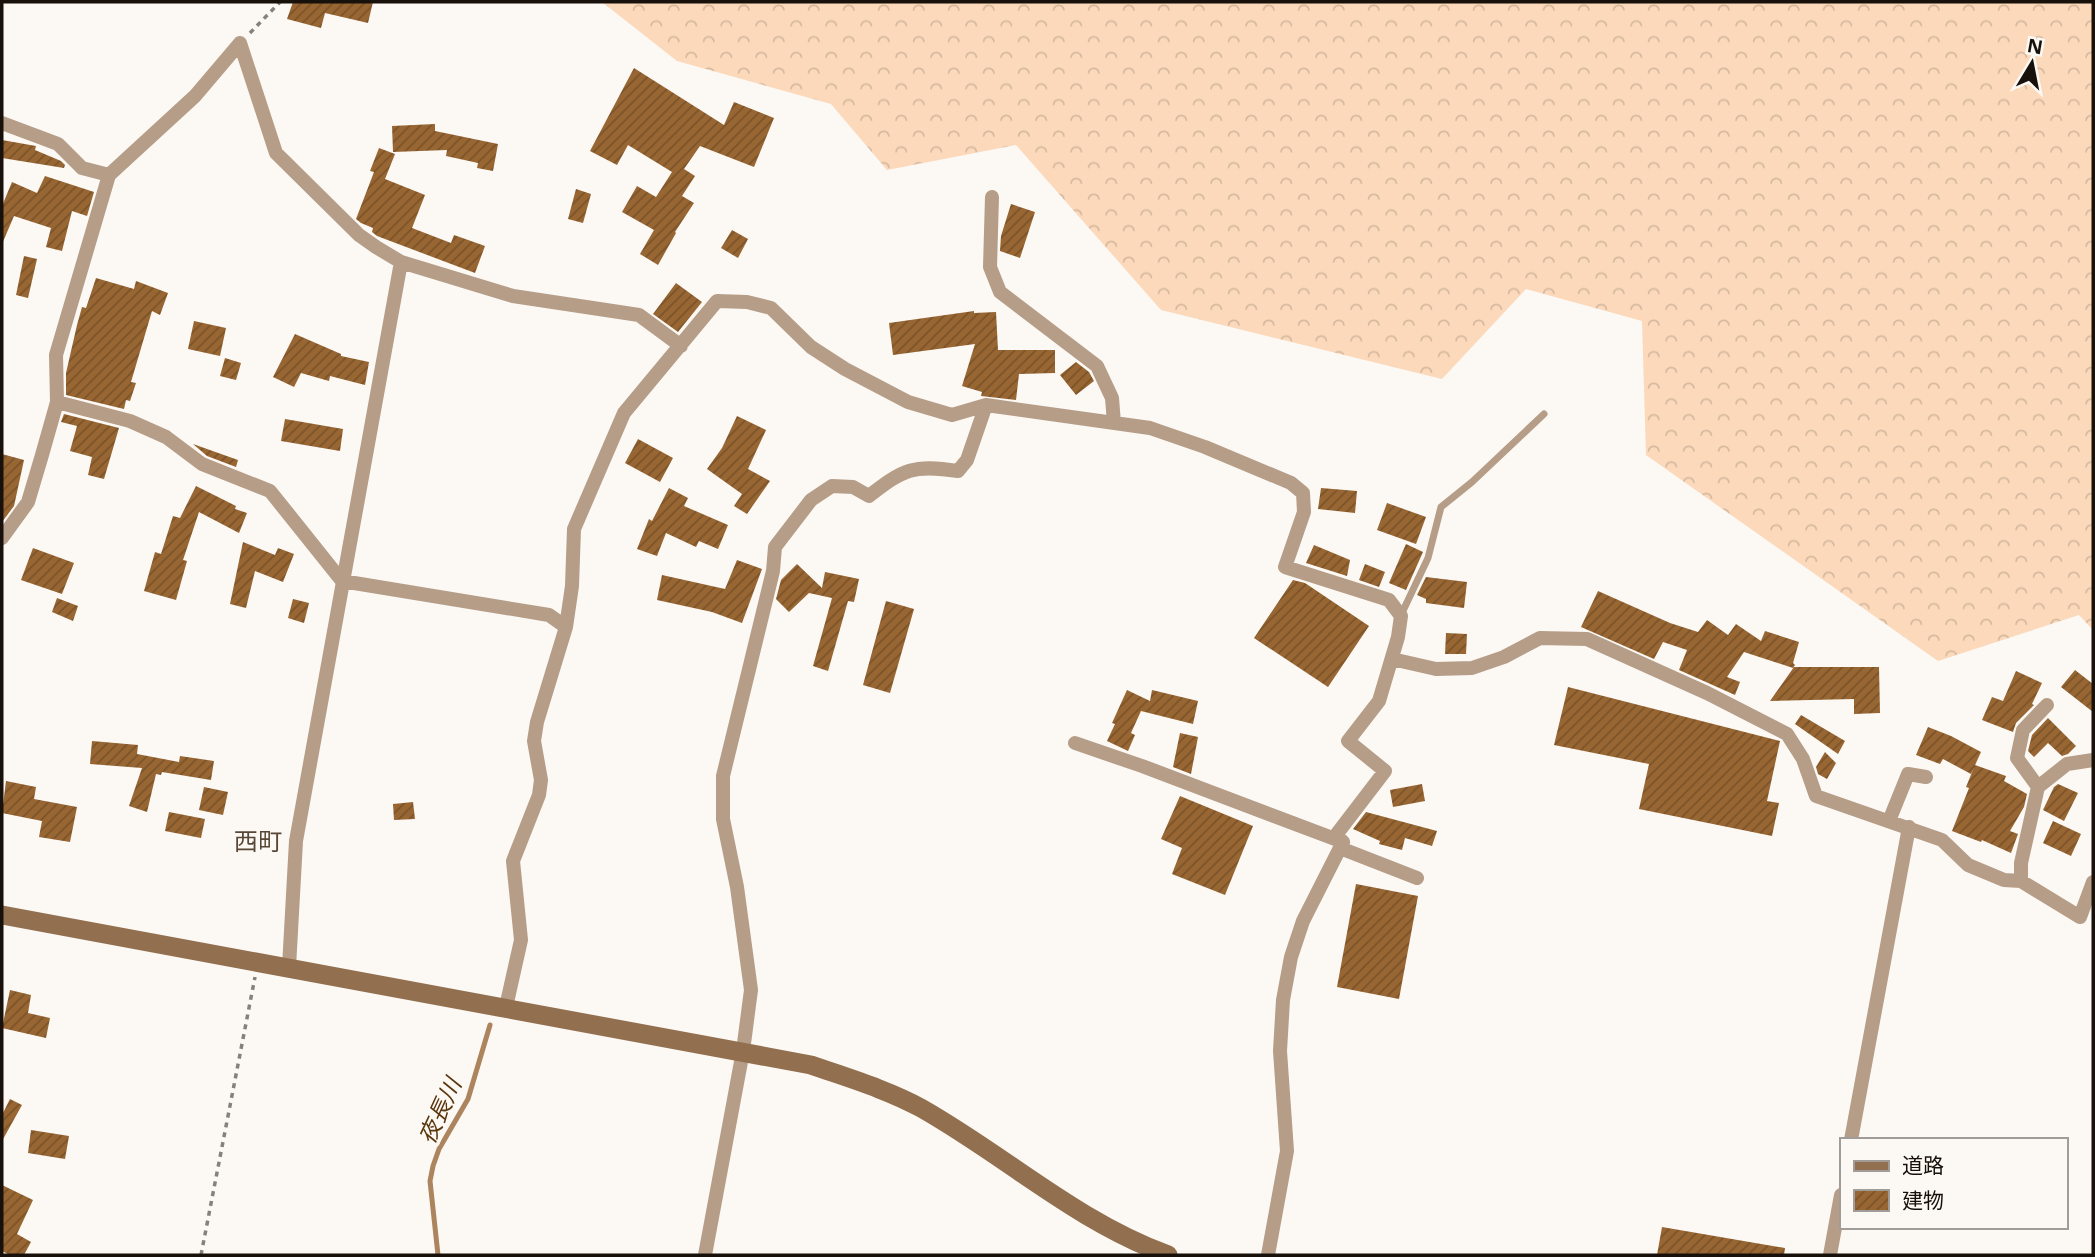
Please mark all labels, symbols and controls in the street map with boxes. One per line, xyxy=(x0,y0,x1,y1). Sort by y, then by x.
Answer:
north arrow xyxy=(1997,28,2067,98)
text: N xyxy=(2025,32,2045,60)
district label: 西町 xyxy=(234,824,282,857)
water label: 夜長川 xyxy=(410,1070,469,1149)
legend xyxy=(1840,1138,2067,1229)
text: 道路 xyxy=(1902,1151,1944,1179)
text: 建物 xyxy=(1902,1186,1944,1214)

